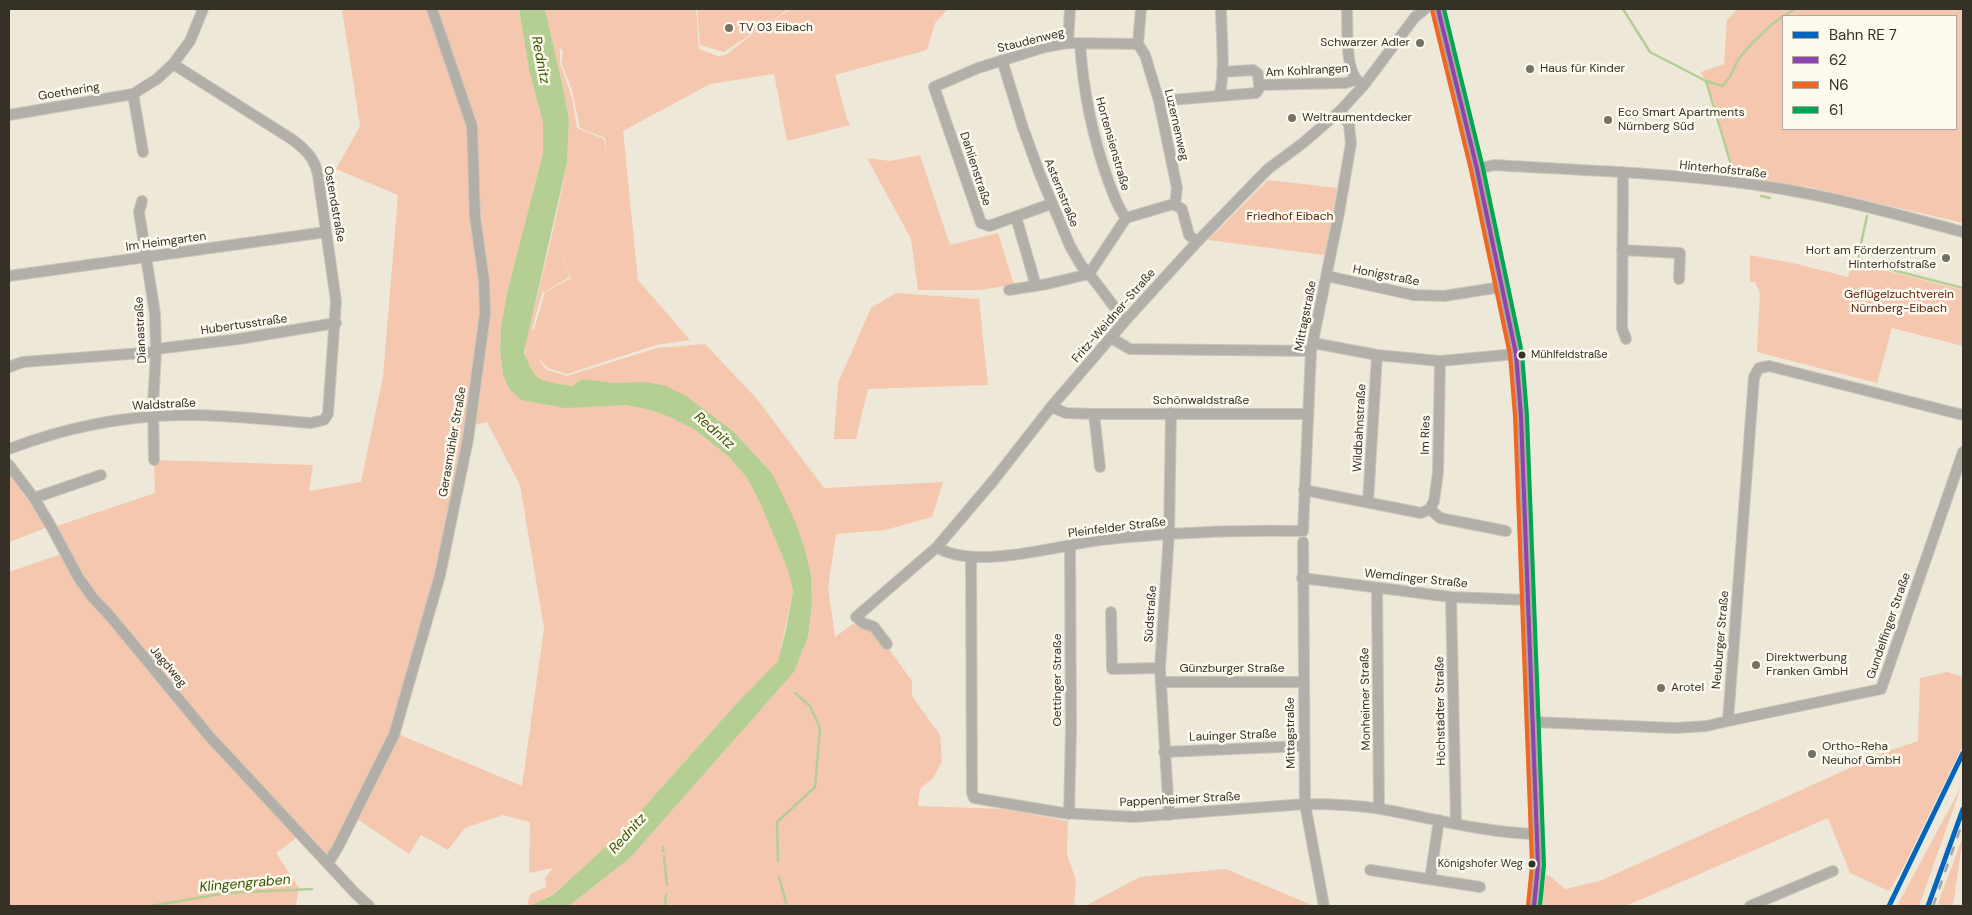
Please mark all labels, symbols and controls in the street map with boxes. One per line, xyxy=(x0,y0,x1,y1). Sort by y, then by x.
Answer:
legend xyxy=(1782,15,1957,130)
place label: TV 03 Eibach xyxy=(739,21,813,35)
marker: TV 03 Eibach xyxy=(723,22,735,34)
text: Bahn RE 7 xyxy=(1829,25,1897,45)
street label: Staudenweg xyxy=(996,26,1066,56)
water label: Rednitz xyxy=(527,35,553,85)
place label: Schwarzer Adler xyxy=(1320,36,1410,50)
marker: Schwarzer Adler xyxy=(1414,37,1426,49)
text: 62 xyxy=(1829,50,1847,70)
street label: Am Kohlrangen xyxy=(1265,62,1349,80)
place label: Haus für Kinder xyxy=(1540,62,1625,76)
marker: Haus für Kinder xyxy=(1524,63,1536,75)
text: N6 xyxy=(1829,75,1849,95)
street label: Goethering xyxy=(37,80,101,104)
street label: Luzernenweg xyxy=(1161,88,1191,162)
street label: Hortensienstraße xyxy=(1092,96,1132,192)
text: 61 xyxy=(1829,100,1843,120)
place label: Eco Smart Apartments Nürnberg Süd xyxy=(1618,106,1745,134)
place label: Weltraumentdecker xyxy=(1302,111,1412,125)
marker: Weltraumentdecker xyxy=(1286,112,1298,124)
marker: Eco Smart Apartments Nürnberg Süd xyxy=(1602,114,1614,126)
street label: Dahlienstraße xyxy=(956,130,994,208)
street label: Asternstraße xyxy=(1041,157,1081,229)
street label: Hinterhofstraße xyxy=(1679,158,1767,182)
street label: Ostendstraße xyxy=(320,165,348,243)
park label: Friedhof Eibach xyxy=(1247,210,1333,224)
street label: Im Heimgarten xyxy=(125,229,207,255)
place label: Hort am Förderzentrum Hinterhofstraße xyxy=(1806,244,1936,272)
marker: Hort am Förderzentrum Hinterhofstraße xyxy=(1940,252,1952,264)
street label: Honigstraße xyxy=(1351,262,1421,290)
street label: Fritz-Weidner-Straße xyxy=(1069,266,1159,366)
street label: Mittagstraße xyxy=(1292,279,1320,353)
park label: Geflügelzuchtverein Nürnberg-Eibach xyxy=(1844,288,1954,316)
street label: Dianastraße xyxy=(132,296,150,364)
street label: Hubertusstraße xyxy=(200,312,288,338)
place label: Mühlfeldstraße xyxy=(1531,348,1607,362)
marker: Mühlfeldstraße xyxy=(1517,350,1527,360)
street label: Wildbahnstraße xyxy=(1350,383,1370,473)
street label: Gerasmühler Straße xyxy=(436,386,470,498)
street label: Schönwaldstraße xyxy=(1153,394,1249,408)
street label: Waldstraße xyxy=(132,396,196,414)
water label: Rednitz xyxy=(690,409,738,453)
street label: Im Ries xyxy=(1418,415,1434,455)
street label: Pleinfelder Straße xyxy=(1067,515,1167,541)
street label: Wemdinger Straße xyxy=(1364,566,1468,592)
street label: Gundelfinger Straße xyxy=(1864,571,1914,681)
street label: Südstraße xyxy=(1142,585,1160,643)
street label: Neuburger Straße xyxy=(1710,590,1732,690)
street label: Oettinger Straße xyxy=(1051,633,1065,727)
street label: Jagdweg xyxy=(147,644,189,690)
street label: Monheimer Straße xyxy=(1358,647,1374,751)
place label: Direktwerbung Franken GmbH xyxy=(1766,651,1848,679)
street label: Höchstädter Straße xyxy=(1433,656,1449,766)
marker: Direktwerbung Franken GmbH xyxy=(1750,659,1762,671)
street label: Günzburger Straße xyxy=(1179,662,1285,676)
place label: Arotel xyxy=(1671,681,1704,695)
marker: Arotel xyxy=(1655,682,1667,694)
street label: Mittagstraße xyxy=(1283,697,1299,769)
street label: Lauinger Straße xyxy=(1189,727,1277,745)
place label: Ortho-Reha Neuhof GmbH xyxy=(1822,740,1901,768)
marker: Ortho-Reha Neuhof GmbH xyxy=(1806,748,1818,760)
street label: Pappenheimer Straße xyxy=(1119,790,1241,810)
water label: Rednitz xyxy=(606,811,650,857)
place label: Königshofer Weg xyxy=(1438,857,1523,871)
marker: Königshofer Weg xyxy=(1527,859,1537,869)
water label: Klingengraben xyxy=(199,872,291,896)

